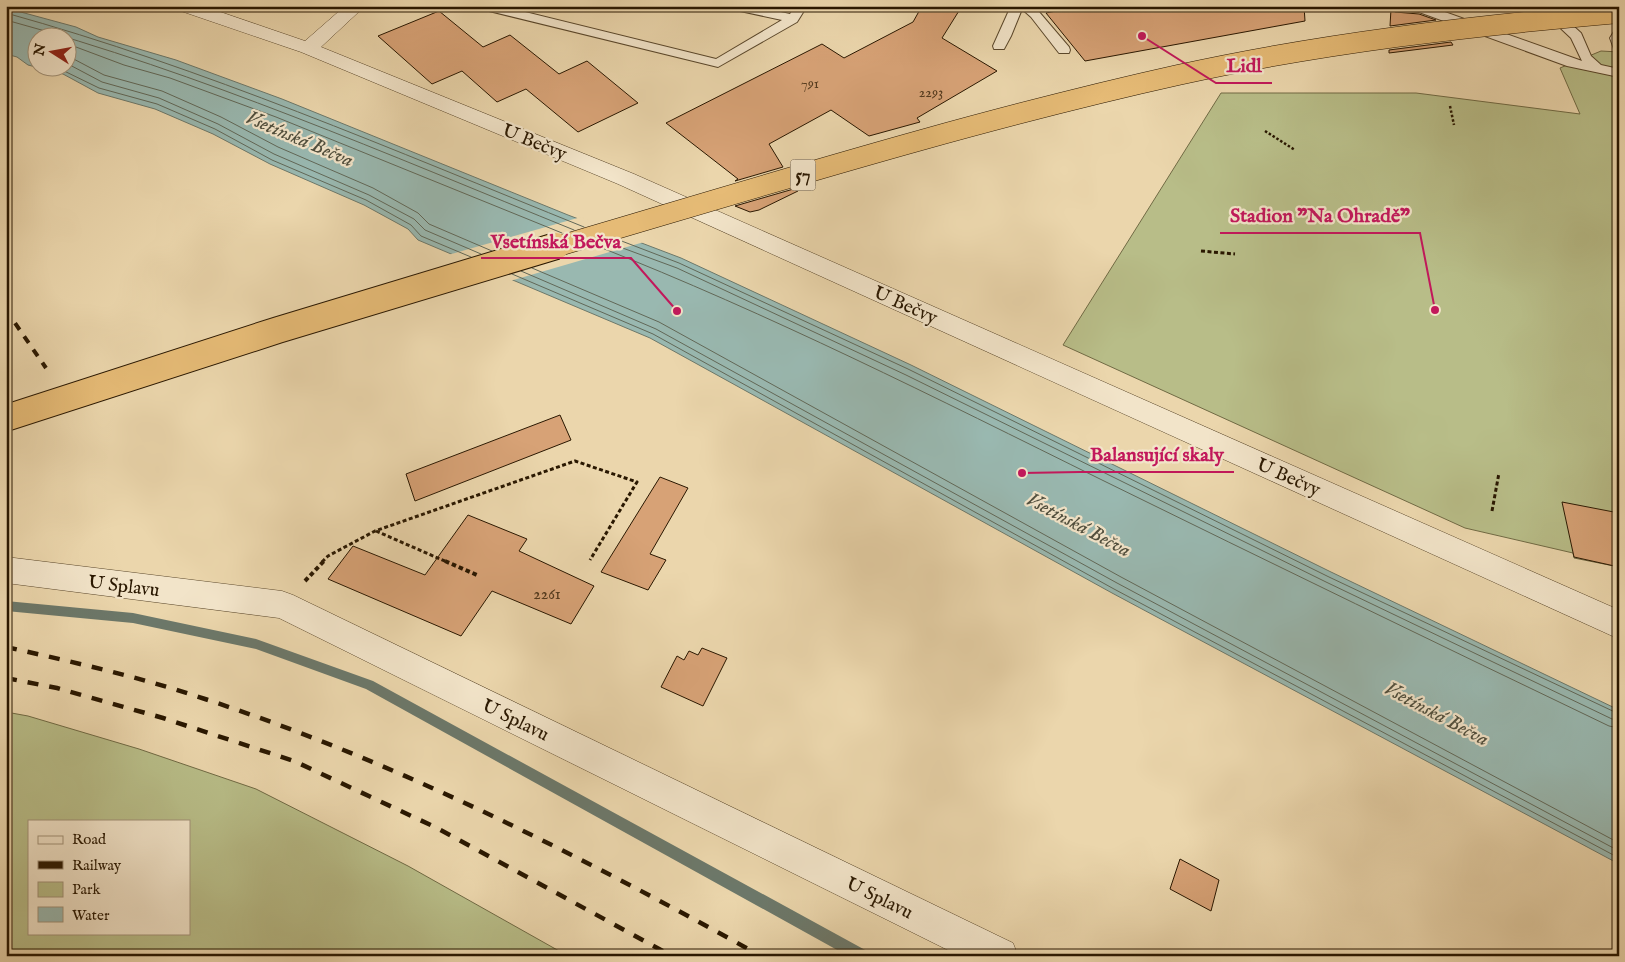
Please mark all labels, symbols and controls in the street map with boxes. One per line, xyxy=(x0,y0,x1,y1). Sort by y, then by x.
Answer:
north arrow xyxy=(28,28,78,78)
text: N xyxy=(30,42,50,58)
callout: Lidl xyxy=(1216,48,1272,83)
text: Lidl xyxy=(1226,54,1262,79)
house number: 791 xyxy=(801,75,819,93)
house number: 2293 xyxy=(919,84,943,102)
water label: Vsetínská Bečva xyxy=(242,105,357,173)
street label: U Bečvy xyxy=(498,119,571,167)
road number: 57 xyxy=(790,160,816,190)
callout: Stadion "Na Ohradě" xyxy=(1220,198,1420,233)
text: Stadion "Na Ohradě" xyxy=(1230,204,1410,229)
callout: Vsetínská Bečva xyxy=(481,223,631,258)
text: Vsetínská Bečva xyxy=(490,230,622,255)
street label: U Bečvy xyxy=(869,281,941,331)
callout: Balansující skaly xyxy=(1080,437,1234,472)
text: Balansující skaly xyxy=(1090,443,1225,468)
street label: U Bečvy xyxy=(1252,453,1324,503)
water label: Vsetínská Bečva xyxy=(1022,487,1135,563)
street label: U Splavu xyxy=(87,571,161,603)
house number: 2261 xyxy=(533,585,561,605)
water label: Vsetínská Bečva xyxy=(1380,676,1493,752)
street label: U Splavu xyxy=(478,694,553,747)
legend xyxy=(28,820,190,934)
text: Road xyxy=(72,830,107,849)
text: Railway xyxy=(72,856,122,875)
street label: U Splavu xyxy=(842,872,917,925)
text: Park xyxy=(72,880,102,899)
text: Water xyxy=(72,906,110,925)

